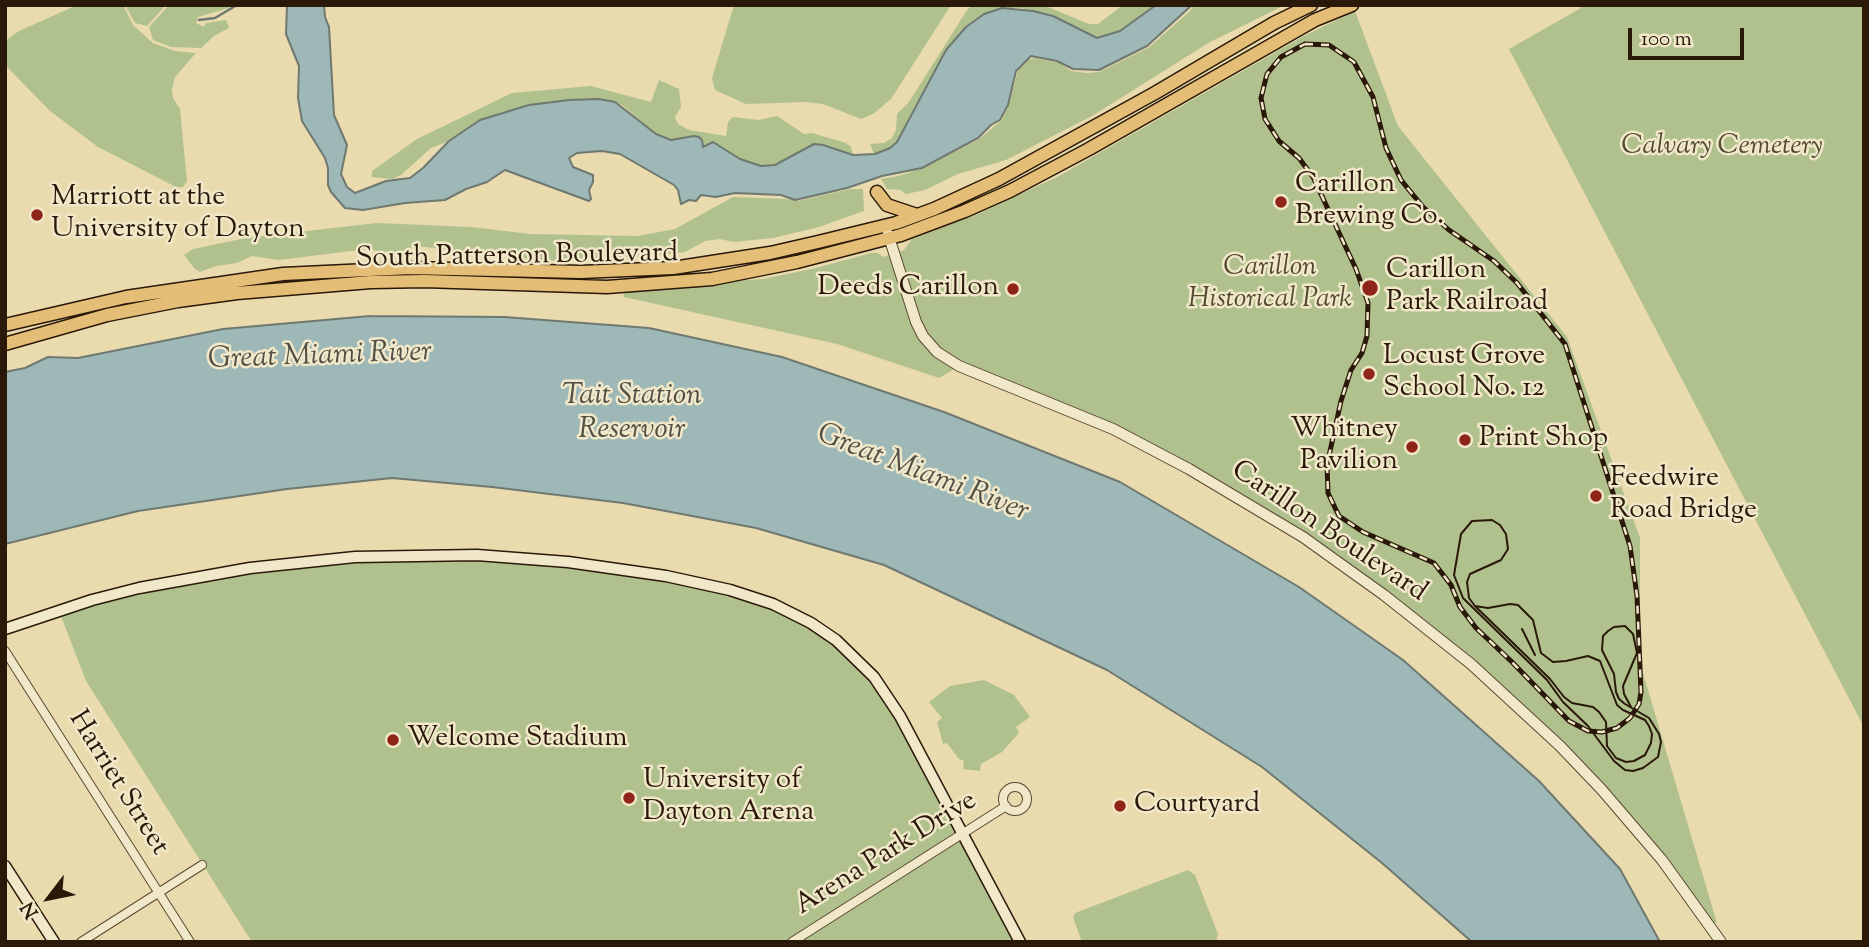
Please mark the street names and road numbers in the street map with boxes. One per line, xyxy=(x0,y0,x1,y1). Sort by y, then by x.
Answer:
street label: South Patterson Boulevard xyxy=(356,238,678,278)
street label: Carillon Boulevard xyxy=(1224,455,1432,611)
street label: Harriet Street xyxy=(59,705,175,863)
street label: Arena Park Drive xyxy=(790,786,984,924)

